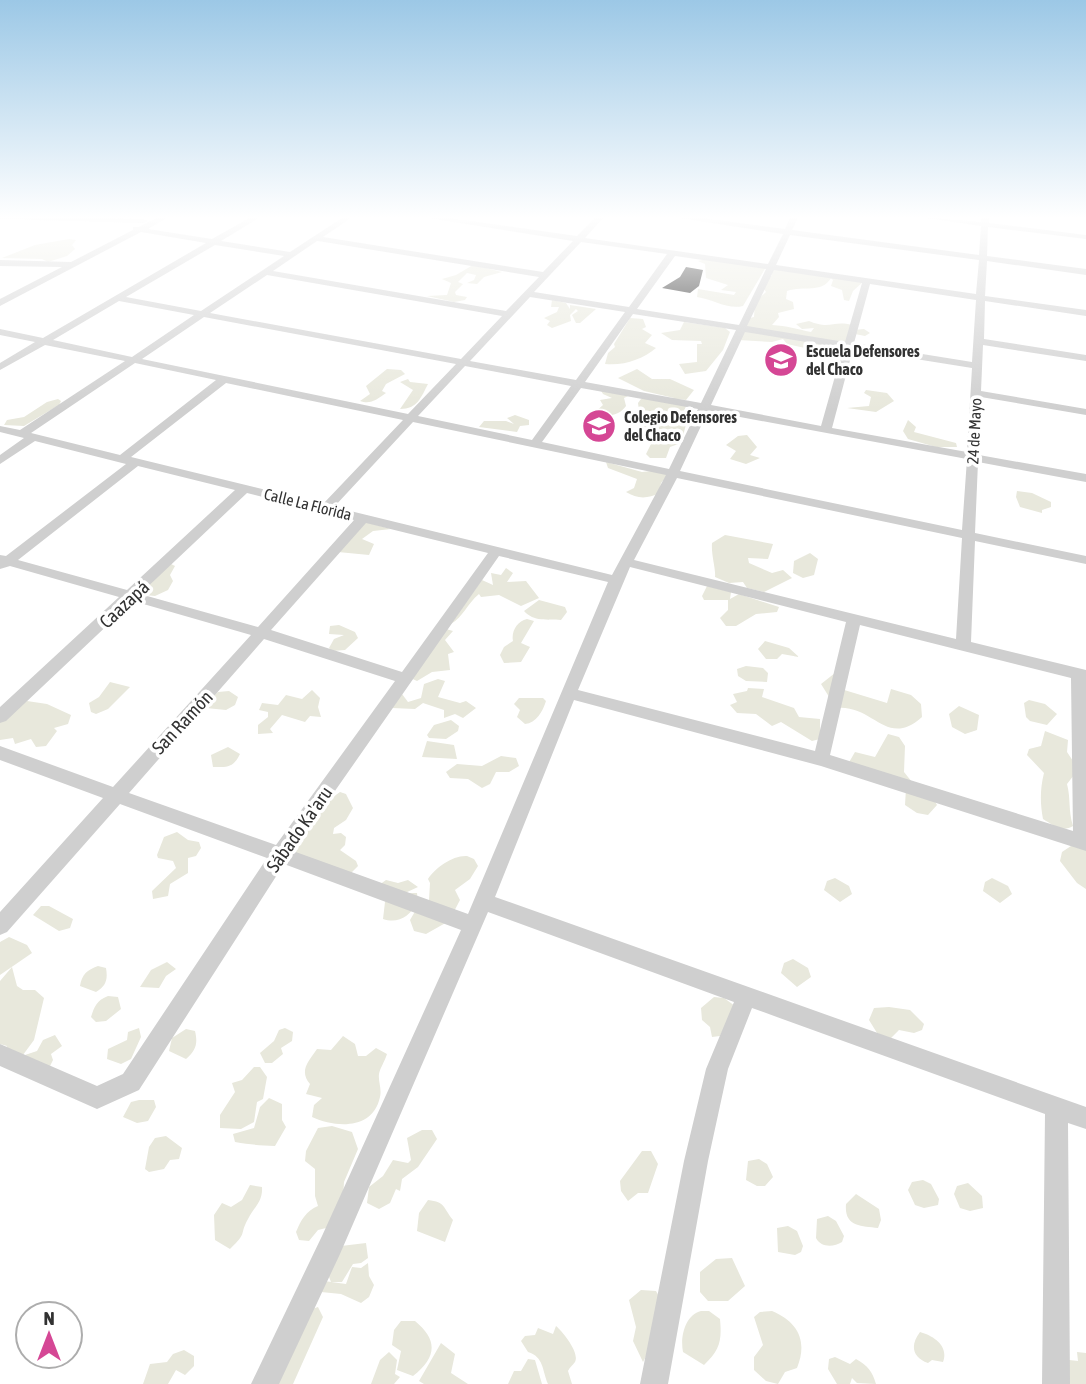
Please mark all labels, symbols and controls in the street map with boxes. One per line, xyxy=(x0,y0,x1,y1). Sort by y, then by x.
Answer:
school or university icon: Escuela Defensores del Chaco xyxy=(762,341,800,379)
place label: Escuela Defensores del Chaco xyxy=(806,342,920,378)
street label: 24 de Mayo xyxy=(963,397,986,465)
school or university icon: Colegio Defensores del Chaco xyxy=(580,407,618,445)
place label: Colegio Defensores del Chaco xyxy=(624,408,737,444)
street label: Calle La Florida xyxy=(262,484,354,524)
street label: Caazapá xyxy=(95,576,153,632)
street label: San Ramón xyxy=(147,686,217,758)
street label: Sábado Ka'aru xyxy=(261,782,337,876)
north arrow xyxy=(14,1300,84,1370)
text: N xyxy=(43,1307,55,1329)

